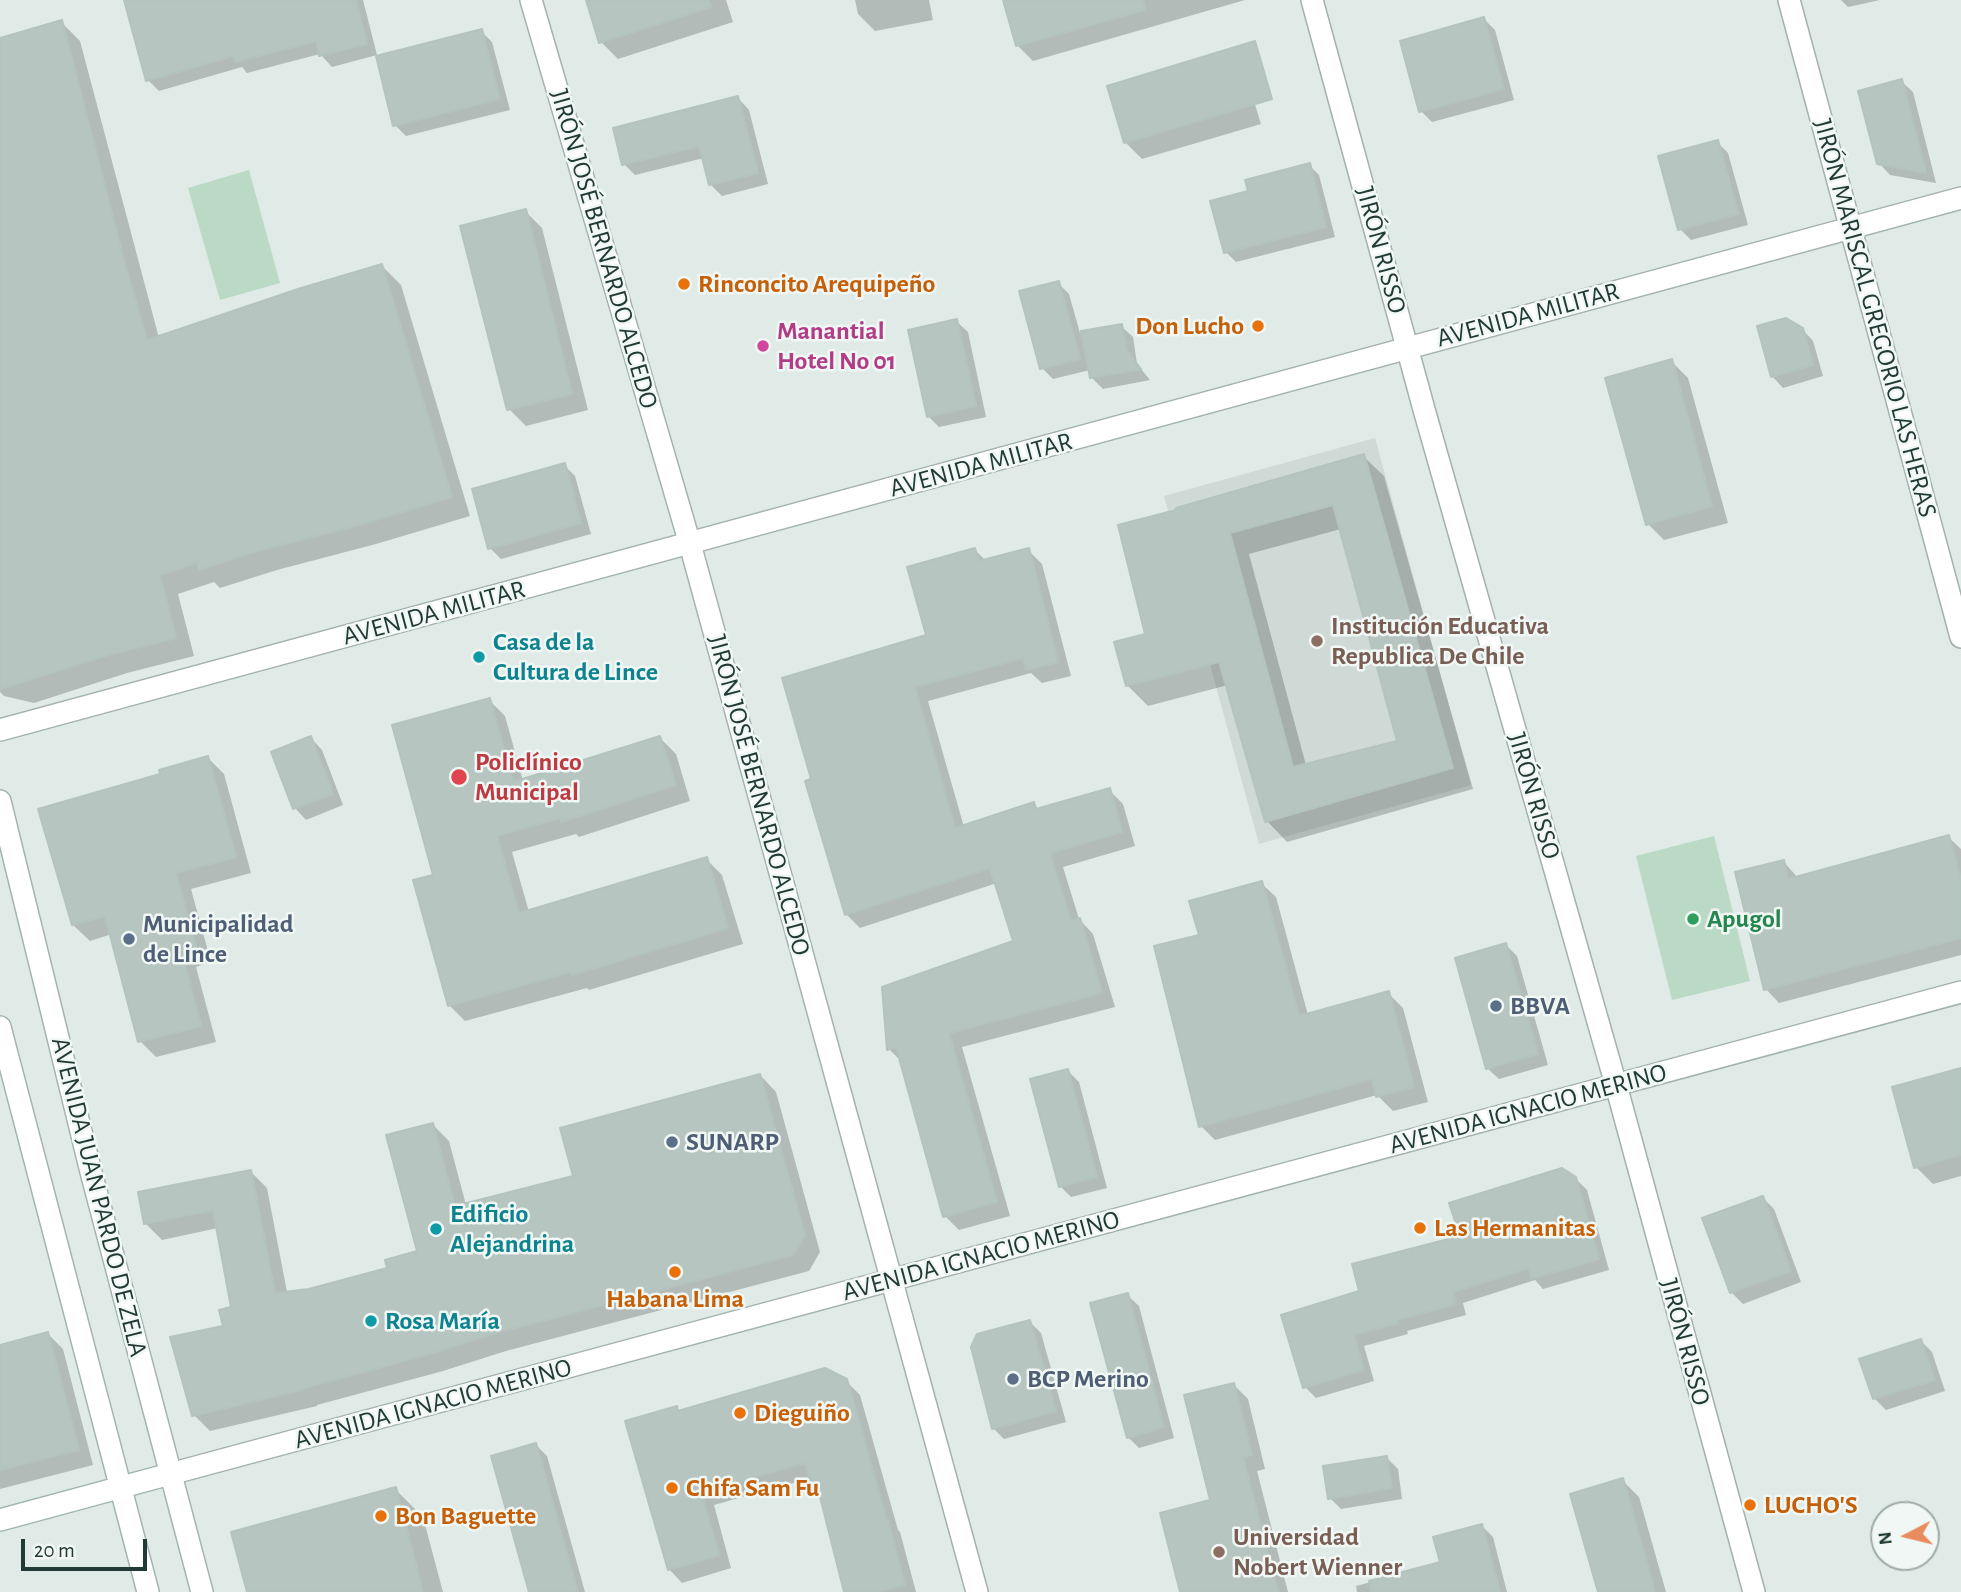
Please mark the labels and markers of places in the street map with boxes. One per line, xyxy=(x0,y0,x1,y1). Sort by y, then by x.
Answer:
place label: Rinconcito Arequipeño xyxy=(698,268,935,300)
marker: Rinconcito Arequipeño xyxy=(676,276,692,292)
place label: Don Lucho xyxy=(1135,310,1244,342)
place label: Manantial Hotel No 01 xyxy=(777,315,896,376)
marker: Don Lucho xyxy=(1250,318,1266,334)
marker: Manantial Hotel No 01 xyxy=(755,338,771,354)
place label: Institución Educativa Republica De Chile xyxy=(1331,610,1549,672)
place label: Casa de la Cultura de Lince xyxy=(493,626,658,688)
marker: Institución Educativa Republica De Chile xyxy=(1309,633,1325,649)
marker: Casa de la Cultura de Lince xyxy=(471,649,487,665)
place label: Policlínico Municipal xyxy=(475,746,582,808)
marker: Policlínico Municipal xyxy=(449,767,469,787)
place label: Apugol xyxy=(1707,903,1782,935)
place label: Municipalidad de Lince xyxy=(143,908,293,970)
marker: Apugol xyxy=(1685,911,1701,927)
marker: Municipalidad de Lince xyxy=(121,931,137,947)
place label: BBVA xyxy=(1510,990,1570,1022)
marker: BBVA xyxy=(1488,998,1504,1014)
place label: SUNARP xyxy=(686,1126,779,1158)
marker: SUNARP xyxy=(664,1134,680,1150)
place label: Edificio Alejandrina xyxy=(450,1198,574,1260)
place label: Las Hermanitas xyxy=(1434,1212,1596,1244)
marker: Las Hermanitas xyxy=(1412,1220,1428,1236)
marker: Edificio Alejandrina xyxy=(428,1221,444,1237)
marker: Habana Lima xyxy=(667,1264,683,1280)
place label: Habana Lima xyxy=(606,1283,744,1315)
place label: Rosa María xyxy=(385,1305,500,1337)
marker: Rosa María xyxy=(363,1313,379,1329)
place label: BCP Merino xyxy=(1027,1363,1149,1395)
marker: BCP Merino xyxy=(1005,1371,1021,1387)
place label: Dieguiño xyxy=(754,1397,850,1429)
marker: Dieguiño xyxy=(732,1405,748,1421)
place label: Chifa Sam Fu xyxy=(686,1472,819,1504)
marker: Chifa Sam Fu xyxy=(664,1480,680,1496)
place label: LUCHO'S xyxy=(1764,1489,1858,1521)
marker: LUCHO'S xyxy=(1742,1497,1758,1513)
place label: Bon Baguette xyxy=(395,1500,536,1532)
marker: Bon Baguette xyxy=(373,1508,389,1524)
place label: Universidad Nobert Wienner xyxy=(1233,1521,1402,1582)
marker: Universidad Nobert Wienner xyxy=(1211,1544,1227,1560)

